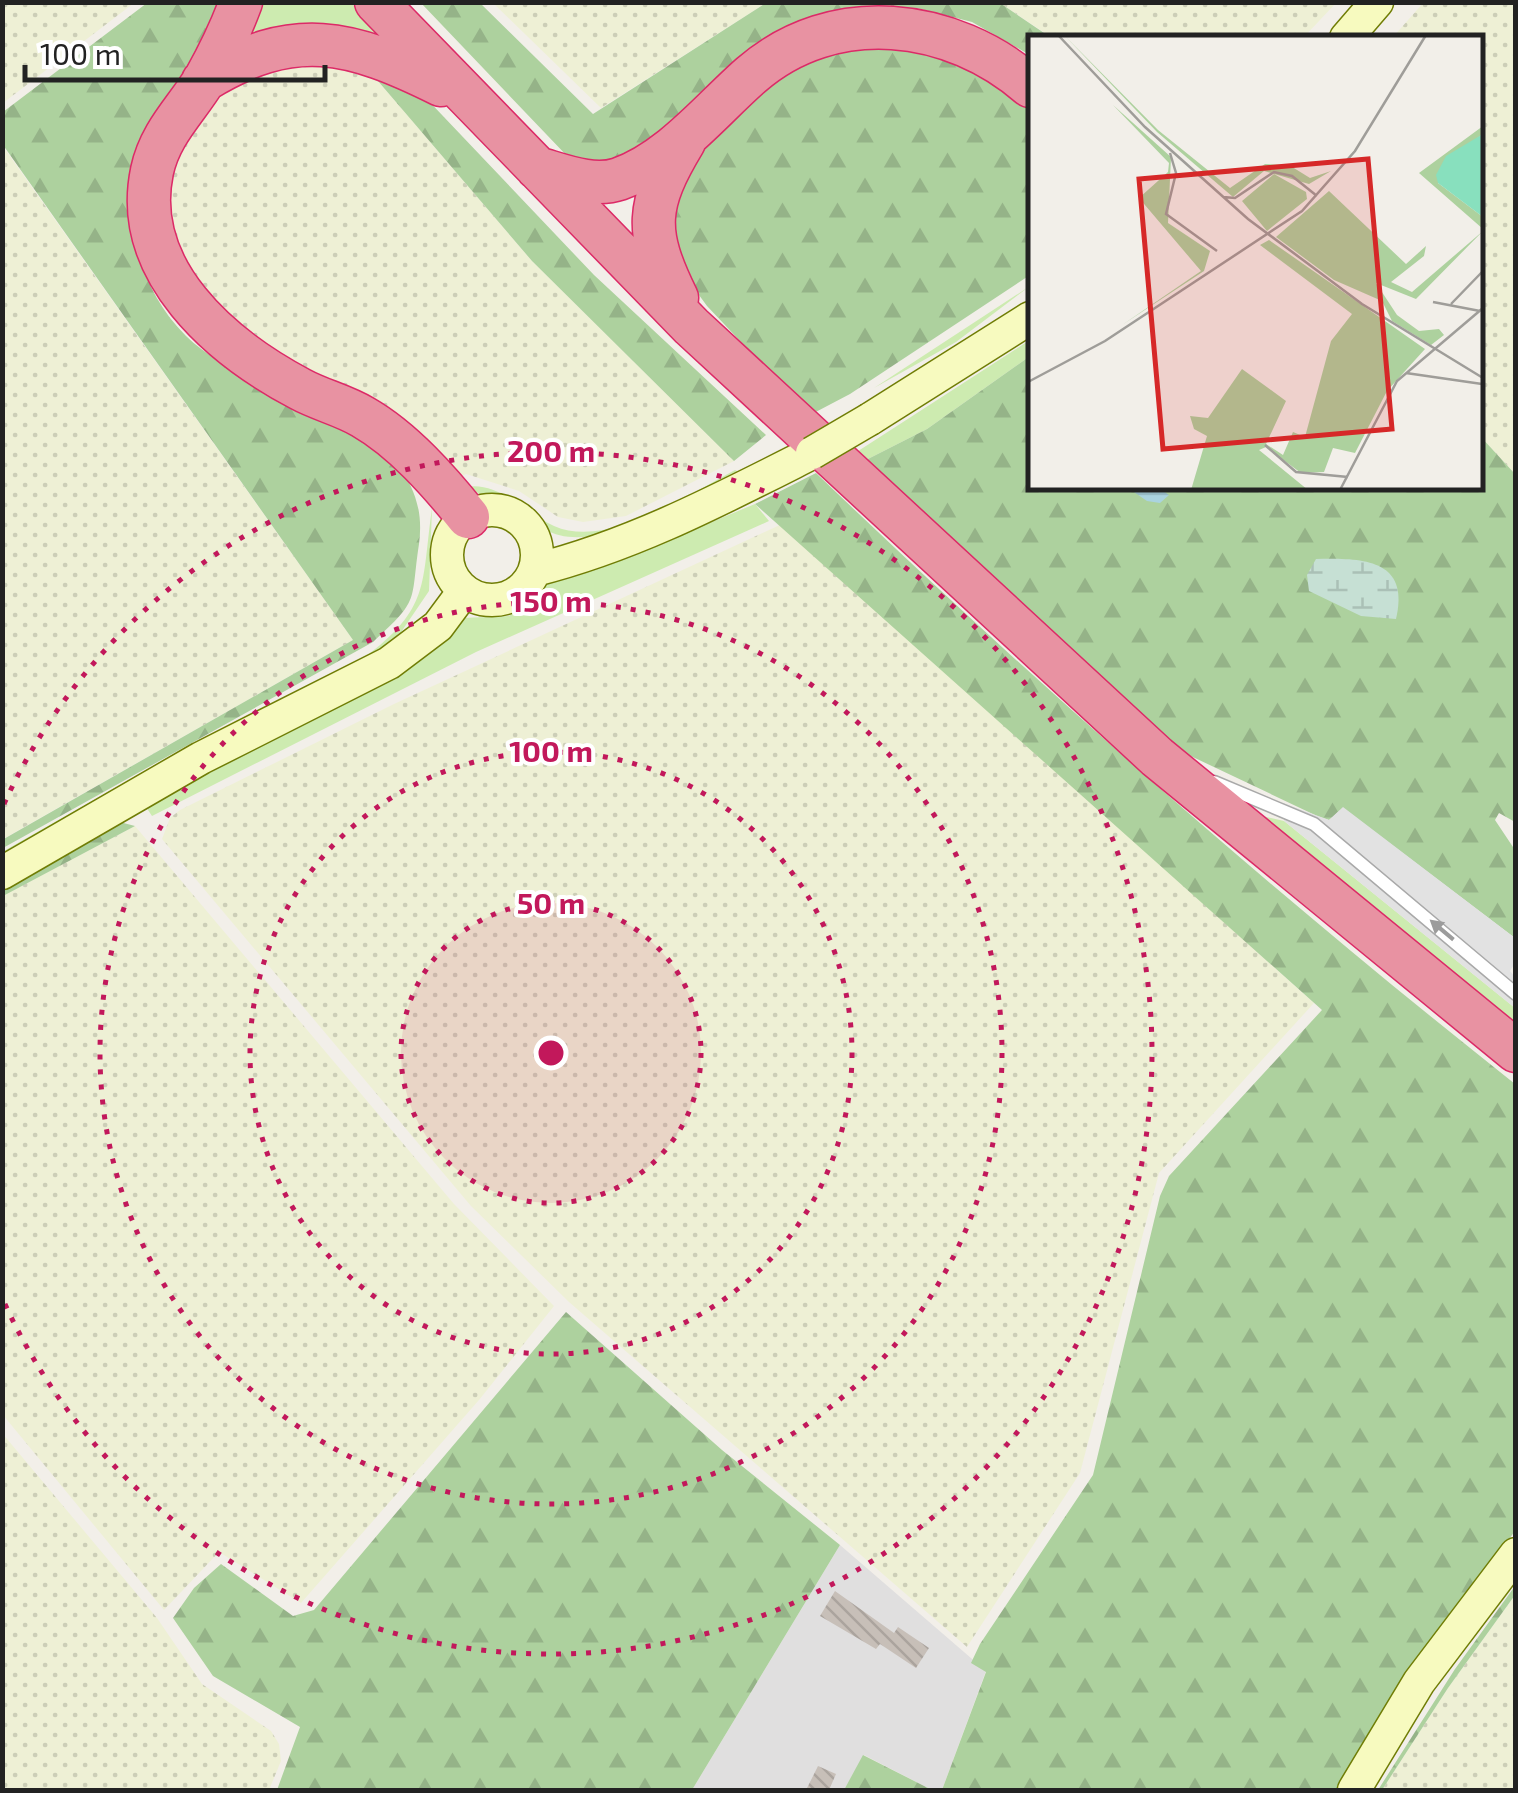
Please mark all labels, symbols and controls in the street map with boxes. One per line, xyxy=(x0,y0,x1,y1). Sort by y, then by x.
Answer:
scale bar xyxy=(25,20,325,82)
text: 100 m xyxy=(40,35,121,71)
inset map xyxy=(1028,35,1483,490)
text: 200 m xyxy=(507,432,595,468)
text: 150 m xyxy=(510,582,592,618)
text: 100 m xyxy=(509,732,593,768)
text: 50 m xyxy=(517,884,585,920)
one-way arrow xyxy=(1430,919,1455,941)
centre of rings xyxy=(533,1035,569,1071)

